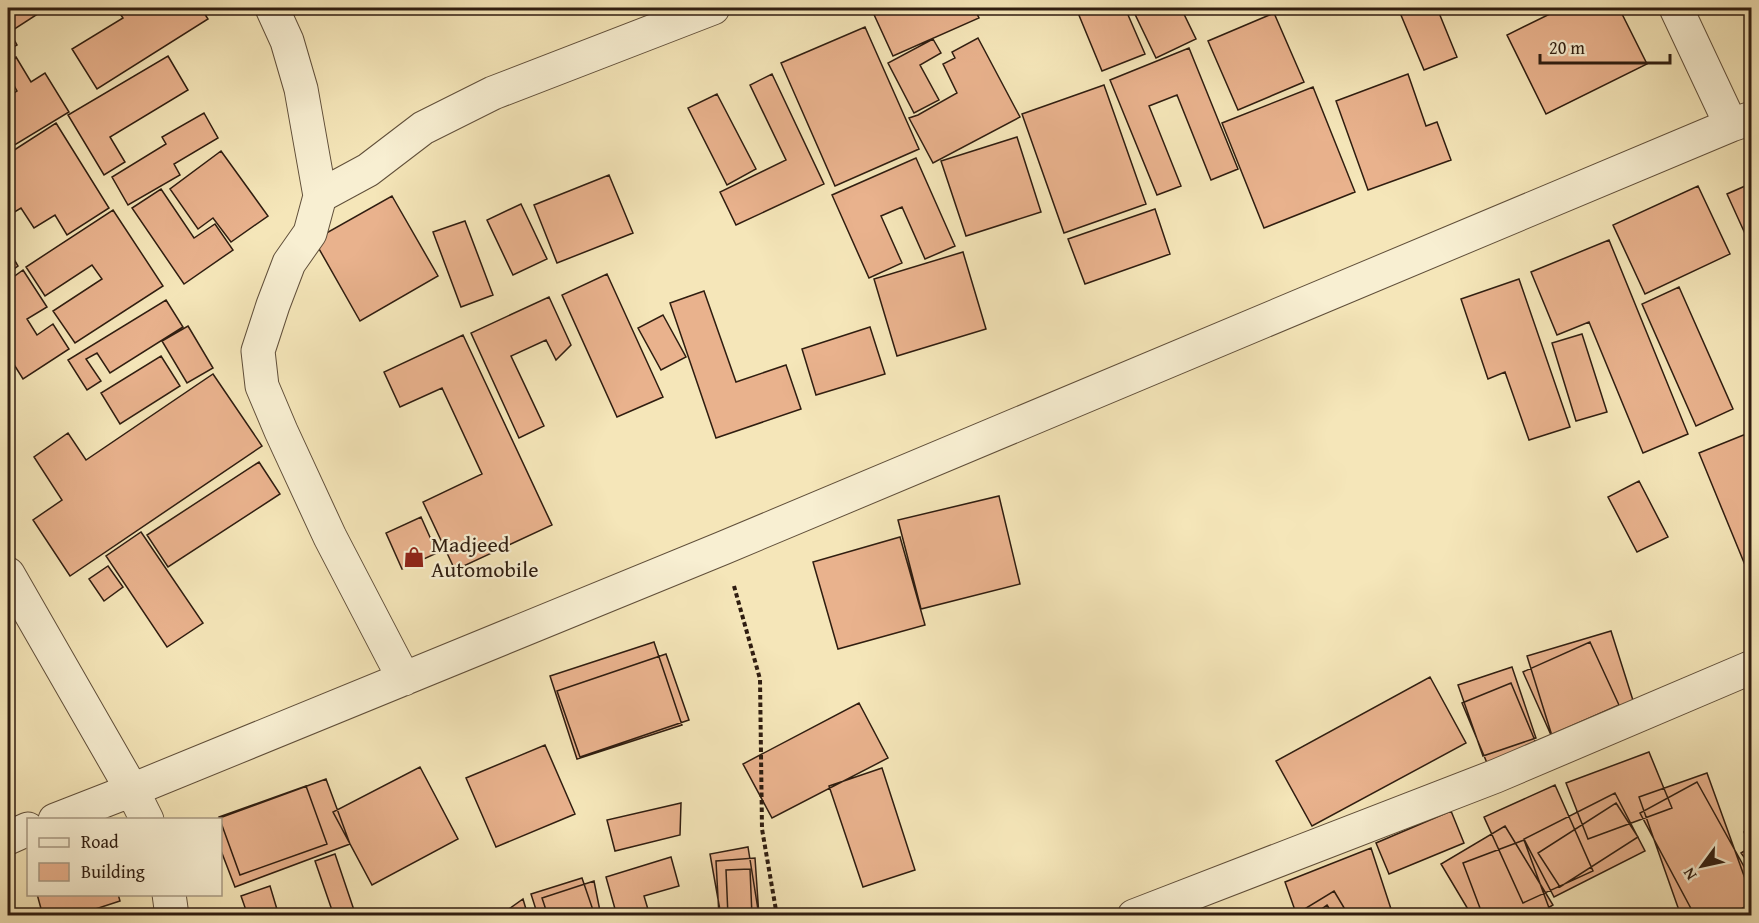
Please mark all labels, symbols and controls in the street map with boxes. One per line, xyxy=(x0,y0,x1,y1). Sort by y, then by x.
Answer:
scale bar xyxy=(1540,27,1670,65)
text: 20 m xyxy=(1549,34,1585,61)
place label: Madjeed Automobile xyxy=(431,528,539,585)
shop icon: Madjeed Automobile xyxy=(402,545,426,569)
legend xyxy=(27,818,222,896)
text: Road xyxy=(81,828,119,855)
north arrow xyxy=(1672,836,1732,896)
text: Building xyxy=(81,858,145,885)
text: N xyxy=(1676,863,1702,885)

